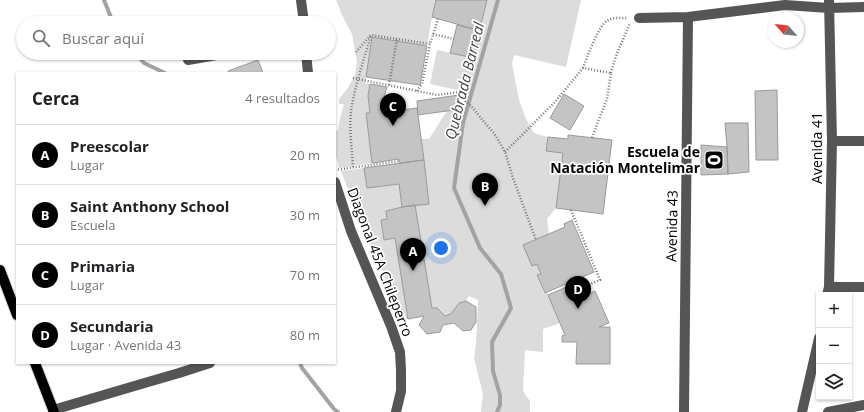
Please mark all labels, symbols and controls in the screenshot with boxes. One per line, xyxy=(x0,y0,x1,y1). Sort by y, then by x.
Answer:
north arrow xyxy=(768,12,804,48)
search box xyxy=(16,16,336,60)
water label: Quebrada Barreal xyxy=(440,19,489,141)
icon: search xyxy=(30,27,52,49)
text: Buscar aquí xyxy=(62,28,144,48)
text: Cerca xyxy=(32,87,80,110)
text: 4 resultados xyxy=(245,89,320,107)
pin: C xyxy=(380,93,406,126)
street label: Avenida 41 xyxy=(807,112,826,184)
text: Preescolar xyxy=(70,136,149,156)
place label: Escuela de Natación Montelimar xyxy=(550,142,701,177)
text: A xyxy=(41,146,49,164)
text: 20 m xyxy=(290,146,320,164)
sports icon: Escuela de Natación Montelimar xyxy=(703,149,725,171)
text: Lugar xyxy=(70,156,104,174)
pin: B xyxy=(472,173,498,206)
street label: Diagonal 45A Chileperro xyxy=(344,185,416,339)
street label: Avenida 43 xyxy=(661,190,682,262)
text: Saint Anthony School xyxy=(70,196,229,216)
text: B xyxy=(41,206,49,224)
text: 30 m xyxy=(290,206,320,224)
text: Escuela xyxy=(70,216,115,234)
pin: A xyxy=(400,238,426,271)
your location xyxy=(431,238,451,258)
text: Primaria xyxy=(70,256,135,276)
text: C xyxy=(41,266,49,284)
text: 70 m xyxy=(290,266,320,284)
text: Lugar xyxy=(70,276,104,294)
pin: D xyxy=(565,276,591,309)
map controls xyxy=(816,292,852,400)
button: + xyxy=(816,292,852,328)
text: Secundaria xyxy=(70,316,154,336)
text: D xyxy=(40,326,50,344)
text: 80 m xyxy=(290,326,320,344)
button: − xyxy=(816,328,852,364)
text: Lugar · Avenida 43 xyxy=(70,336,181,354)
button: layers xyxy=(816,364,852,400)

